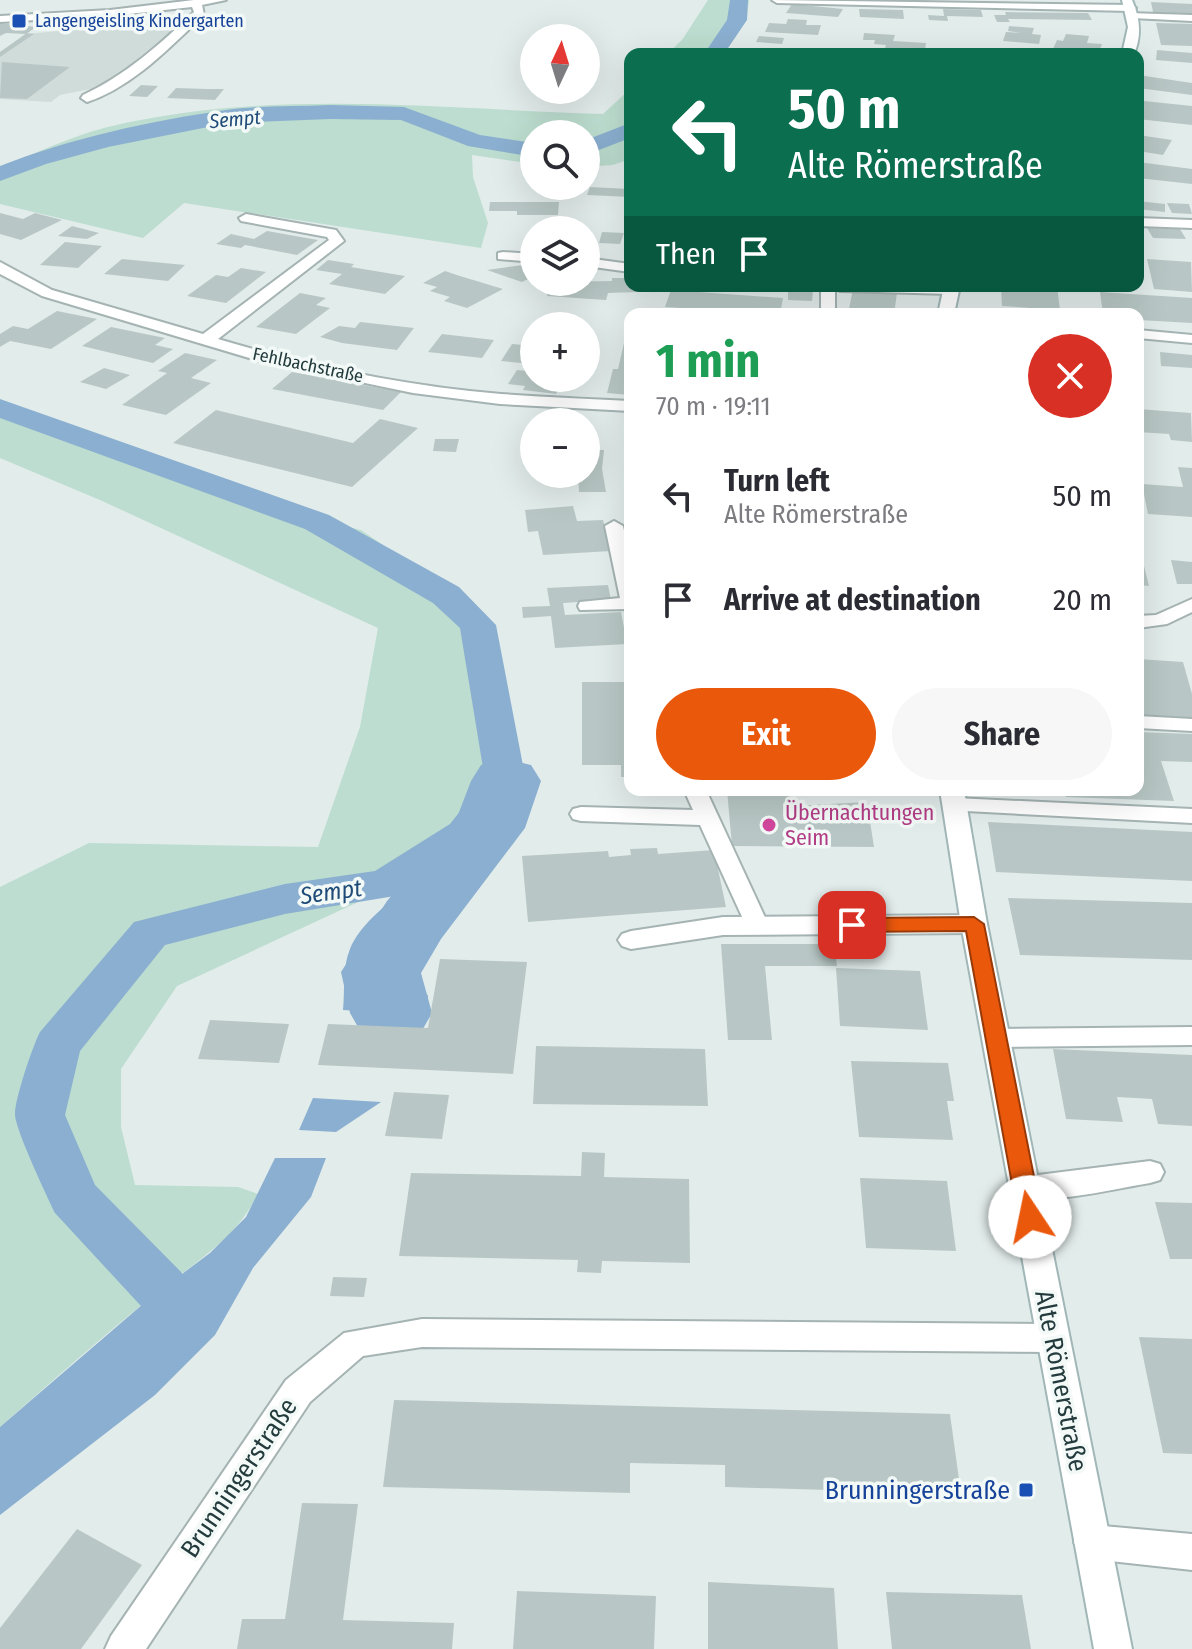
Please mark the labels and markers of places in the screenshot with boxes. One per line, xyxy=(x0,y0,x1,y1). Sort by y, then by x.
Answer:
place label: Langengeisling Kindergarten xyxy=(35,10,244,32)
marker: Langengeisling Kindergarten xyxy=(10,12,28,30)
place label: Übernachtungen Seim xyxy=(785,799,934,851)
marker: Übernachtungen Seim xyxy=(760,816,778,834)
pin xyxy=(818,891,886,959)
place label: Brunningerstraße xyxy=(825,1475,1010,1506)
marker: Brunningerstraße xyxy=(1017,1481,1035,1499)

